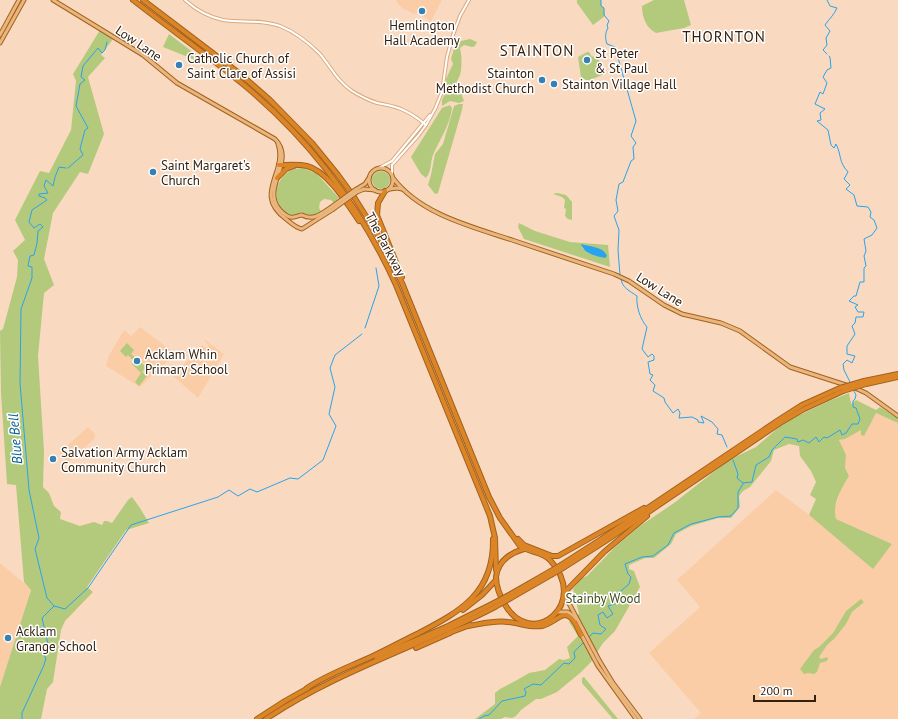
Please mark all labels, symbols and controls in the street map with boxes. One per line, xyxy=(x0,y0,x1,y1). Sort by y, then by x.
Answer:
marker: Hemlington Hall Academy xyxy=(417,6,427,16)
place label: Hemlington Hall Academy xyxy=(384,17,460,49)
street label: Low Lane xyxy=(112,22,165,65)
district label: THORNTON xyxy=(682,27,766,46)
district label: STAINTON xyxy=(500,41,574,60)
place label: St Peter & St Paul xyxy=(595,45,648,77)
place label: Catholic Church of Saint Clare of Assisi xyxy=(187,50,296,82)
marker: St Peter & St Paul xyxy=(582,55,592,65)
marker: Catholic Church of Saint Clare of Assisi xyxy=(174,60,184,70)
place label: Stainton Methodist Church xyxy=(436,65,534,97)
marker: Stainton Methodist Church xyxy=(537,75,547,85)
place label: Stainton Village Hall xyxy=(562,76,677,93)
marker: Stainton Village Hall xyxy=(549,79,559,89)
place label: Saint Margaret's Church xyxy=(161,157,250,189)
marker: Saint Margaret's Church xyxy=(148,167,158,177)
street label: The Parkway xyxy=(362,209,410,279)
street label: Low Lane xyxy=(633,268,686,310)
place label: Acklam Whin Primary School xyxy=(145,346,228,378)
marker: Acklam Whin Primary School xyxy=(132,356,142,366)
water label: Blue Bell xyxy=(4,413,26,465)
place label: Salvation Army Acklam Community Church xyxy=(61,444,187,476)
marker: Salvation Army Acklam Community Church xyxy=(48,454,58,464)
park label: Stainby Wood xyxy=(565,590,641,607)
place label: Acklam Grange School xyxy=(16,623,97,655)
marker: Acklam Grange School xyxy=(3,633,13,643)
scale bar xyxy=(754,677,815,703)
text: 200 m xyxy=(760,683,793,698)

